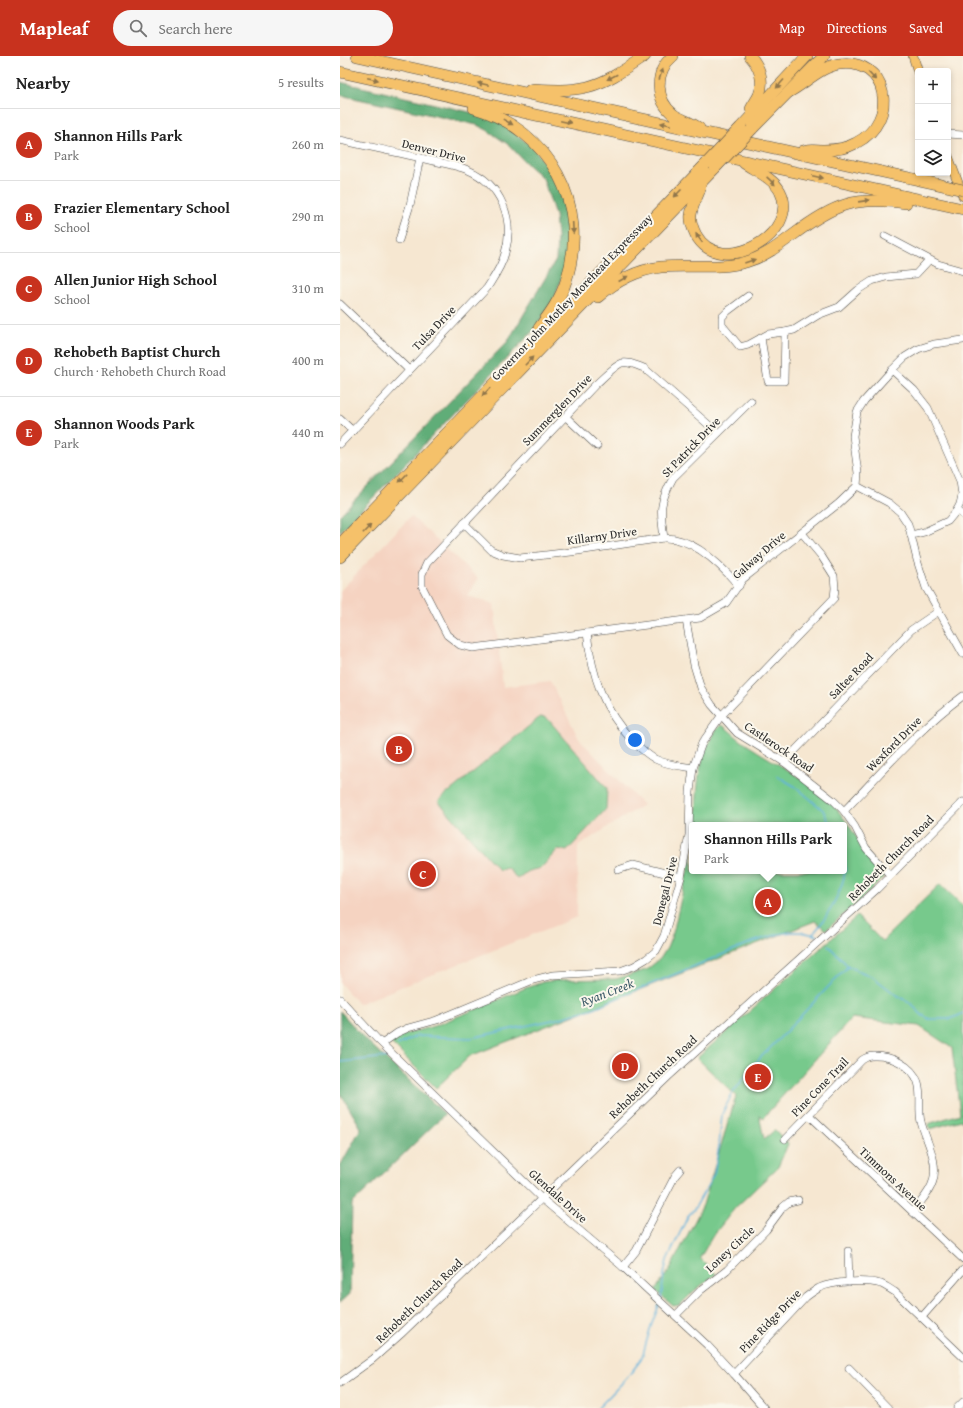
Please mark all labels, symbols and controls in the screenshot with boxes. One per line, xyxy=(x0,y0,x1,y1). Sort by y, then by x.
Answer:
search box xyxy=(113,10,393,46)
text: Mapleaf xyxy=(20,14,89,42)
icon: search xyxy=(127,17,149,39)
text: Search here xyxy=(159,18,233,39)
text: Map xyxy=(779,18,805,38)
text: Directions xyxy=(827,18,887,38)
text: Saved xyxy=(909,18,943,38)
one-way arrow xyxy=(659,68,665,80)
map controls xyxy=(915,68,951,176)
button: + xyxy=(915,68,951,104)
text: Nearby xyxy=(16,70,70,95)
one-way arrow xyxy=(868,71,877,81)
text: 5 results xyxy=(278,73,324,92)
one-way arrow xyxy=(606,74,617,80)
one-way arrow xyxy=(367,76,379,82)
one-way arrow xyxy=(776,80,785,89)
one-way arrow xyxy=(477,81,490,87)
button: − xyxy=(915,104,951,140)
one-way arrow xyxy=(502,118,514,125)
one-way arrow xyxy=(560,119,573,125)
one-way arrow xyxy=(660,120,672,126)
text: Shannon Hills Park xyxy=(54,125,182,146)
street label: Denver Drive xyxy=(400,134,468,167)
text: A xyxy=(25,135,33,154)
text: 260 m xyxy=(292,135,324,154)
button: layers xyxy=(915,140,951,176)
text: Park xyxy=(54,146,79,165)
one-way arrow xyxy=(812,174,824,180)
one-way arrow xyxy=(766,177,776,186)
one-way arrow xyxy=(673,188,682,198)
text: Frazier Elementary School xyxy=(54,197,230,218)
one-way arrow xyxy=(858,198,870,204)
text: B xyxy=(25,207,33,226)
text: 290 m xyxy=(292,207,324,226)
street label: Governor John Motley Morehead Expressway xyxy=(487,210,656,384)
text: School xyxy=(54,218,90,237)
one-way arrow xyxy=(569,222,576,234)
one-way arrow xyxy=(695,232,702,243)
one-way arrow xyxy=(745,257,757,263)
text: Allen Junior High School xyxy=(54,269,217,290)
one-way arrow xyxy=(618,276,629,283)
text: C xyxy=(25,279,33,298)
text: 310 m xyxy=(292,279,324,298)
text: School xyxy=(54,290,90,309)
street label: Tulsa Drive xyxy=(408,301,460,354)
text: Rehobeth Baptist Church xyxy=(54,341,220,362)
text: D xyxy=(25,351,33,370)
text: 400 m xyxy=(292,351,324,370)
one-way arrow xyxy=(525,356,534,366)
text: Church · Rehobeth Church Road xyxy=(54,362,226,381)
street label: Summerglen Drive xyxy=(518,370,596,449)
one-way arrow xyxy=(481,387,491,397)
street label: St Patrick Drive xyxy=(657,412,724,481)
text: Shannon Woods Park xyxy=(54,413,195,434)
text: E xyxy=(26,423,32,442)
text: 440 m xyxy=(292,423,324,442)
text: Park xyxy=(54,434,79,453)
one-way arrow xyxy=(399,473,408,482)
street label: Killarny Drive xyxy=(566,522,638,549)
one-way arrow xyxy=(362,524,372,534)
street label: Galway Drive xyxy=(728,526,789,583)
street label: Saltee Road xyxy=(824,648,877,702)
street label: Wexford Drive xyxy=(862,712,925,775)
street label: Castlerock Road xyxy=(741,717,818,776)
your location xyxy=(625,730,645,750)
pin: B xyxy=(386,734,412,764)
street label: Rehobeth Church Road xyxy=(844,811,938,904)
popup xyxy=(689,822,847,874)
text: Shannon Hills Park xyxy=(704,828,832,849)
text: Park xyxy=(704,849,729,868)
street label: Donegal Drive xyxy=(648,854,681,927)
pin: C xyxy=(410,859,436,889)
pin: A xyxy=(755,887,781,917)
water label: Ryan Creek xyxy=(577,974,636,1012)
street label: Rehobeth Church Road xyxy=(605,1031,701,1122)
pin: D xyxy=(612,1051,638,1081)
street label: Pine Cone Trail xyxy=(787,1053,853,1120)
pin: E xyxy=(745,1062,771,1092)
street label: Timmons Avenue xyxy=(856,1143,931,1215)
street label: Glendale Drive xyxy=(525,1165,592,1227)
street label: Loney Circle xyxy=(701,1221,758,1276)
street label: Rehobeth Church Road xyxy=(371,1254,466,1347)
street label: Pine Ridge Drive xyxy=(735,1285,805,1356)

